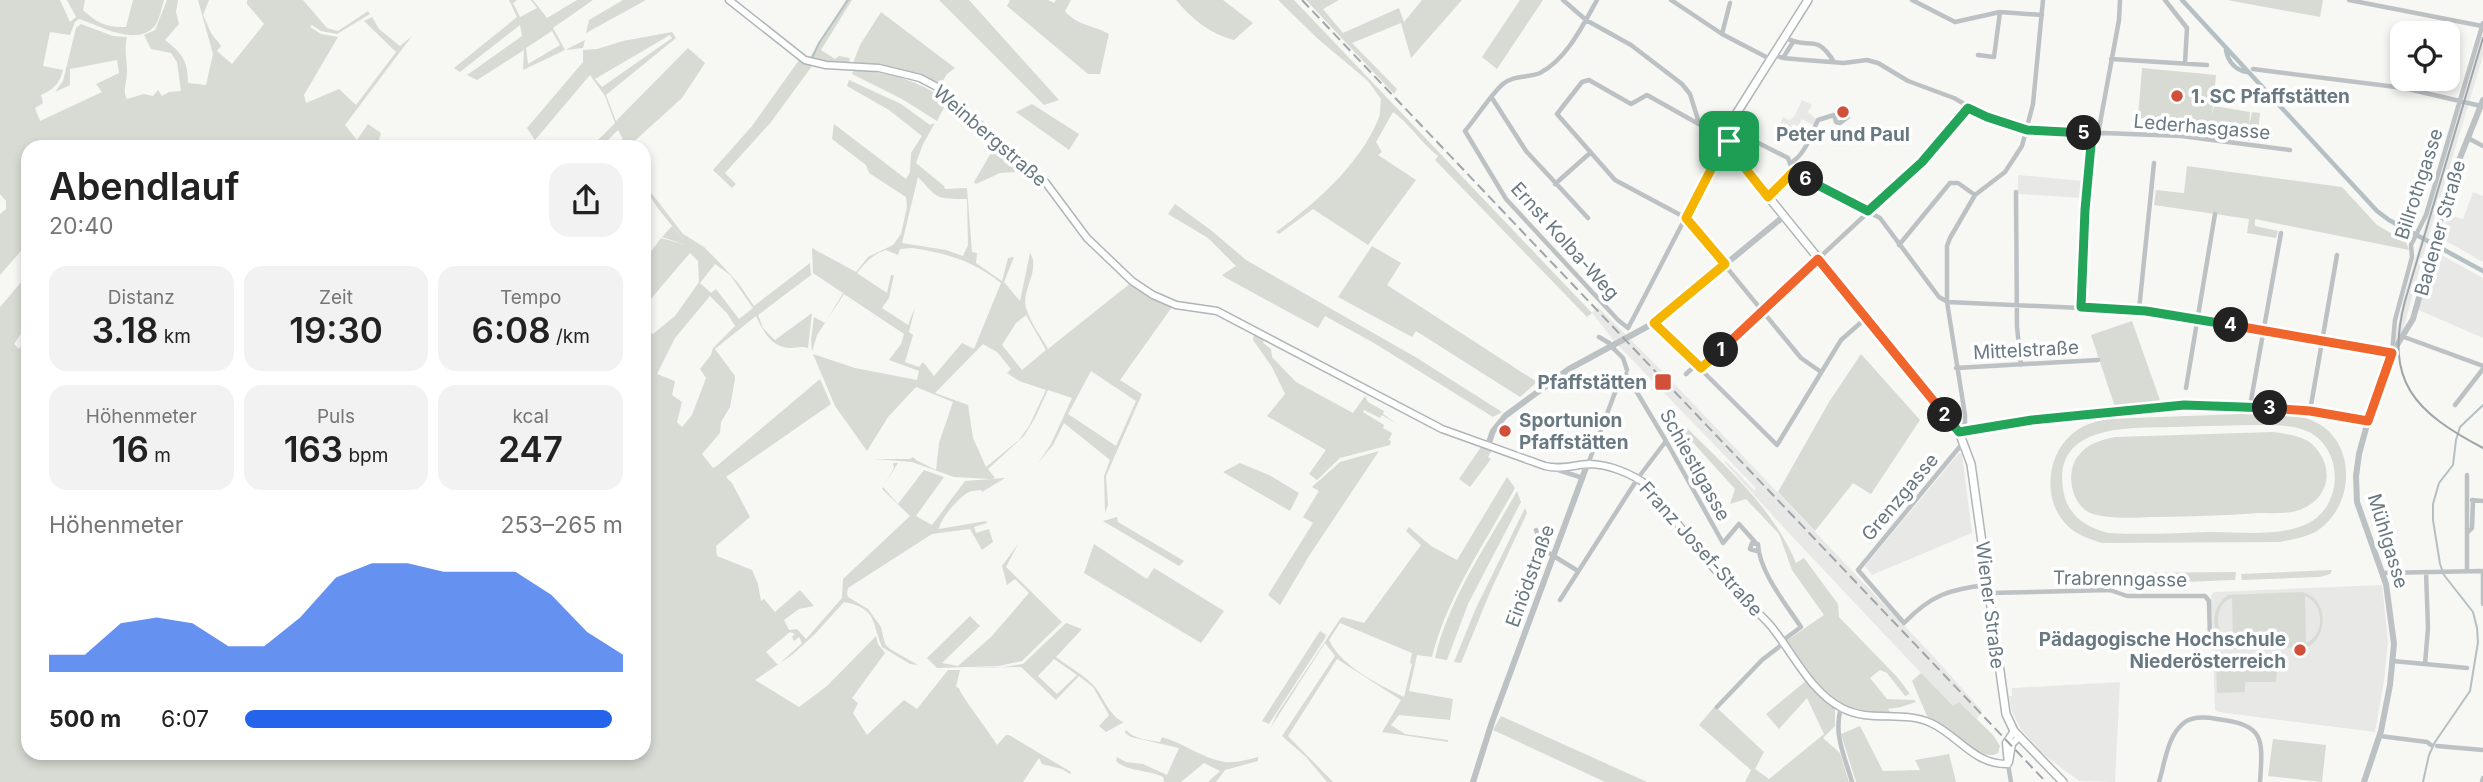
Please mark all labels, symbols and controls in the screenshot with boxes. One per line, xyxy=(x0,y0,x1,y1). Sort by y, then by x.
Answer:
map controls xyxy=(2390,21,2460,91)
button: locate xyxy=(2390,21,2460,91)
street label: Weinbergstraße xyxy=(929,81,1051,191)
place label: 1. SC Pfaffstätten xyxy=(2191,85,2350,108)
marker: 1. SC Pfaffstätten xyxy=(2169,88,2185,104)
marker: Peter und Paul xyxy=(1835,104,1851,120)
street label: Lederhasgasse xyxy=(2133,110,2271,144)
pin xyxy=(1699,111,1759,171)
pin: 5 xyxy=(2066,116,2102,150)
text: 5 xyxy=(2077,121,2090,144)
icon: arrive xyxy=(1710,122,1748,160)
place label: Peter und Paul xyxy=(1776,123,1910,146)
street label: Billrothgasse xyxy=(2390,126,2448,242)
street label: Badener Straße xyxy=(2410,158,2470,298)
pin: 6 xyxy=(1788,162,1824,196)
text: Abendlauf xyxy=(49,163,240,209)
button: share xyxy=(549,163,623,237)
text: 6 xyxy=(1799,167,1812,190)
street label: Ernst Kolba-Weg xyxy=(1506,177,1624,305)
text: 20:40 xyxy=(49,212,114,240)
text: Distanz xyxy=(108,286,175,309)
text: Zeit xyxy=(319,286,353,309)
text: Tempo xyxy=(500,286,561,309)
pin: 4 xyxy=(2214,308,2248,342)
text: 3.18 xyxy=(92,309,159,351)
text: 19:30 xyxy=(289,309,383,351)
text: 6:08 xyxy=(472,309,551,351)
text: 4 xyxy=(2224,313,2237,336)
text: km xyxy=(159,325,191,348)
text: /km xyxy=(551,325,590,348)
pin: 1 xyxy=(1704,332,1738,368)
street label: Mittelstraße xyxy=(1972,336,2080,364)
text: 1 xyxy=(1716,338,1725,361)
place label: Pfaffstätten xyxy=(1538,371,1647,394)
marker: Pfaffstätten xyxy=(1653,372,1673,392)
pin: 3 xyxy=(2252,390,2288,426)
text: 3 xyxy=(2263,396,2276,419)
pin: 2 xyxy=(1927,398,1962,432)
text: 2 xyxy=(1939,403,1950,426)
text: Höhenmeter xyxy=(86,405,197,428)
text: Puls xyxy=(317,405,355,428)
text: kcal xyxy=(513,405,549,428)
street label: Schiestlgasse xyxy=(1655,405,1735,525)
place label: Sportunion Pfaffstätten xyxy=(1519,409,1628,454)
marker: Sportunion Pfaffstätten xyxy=(1497,423,1513,439)
text: 16 xyxy=(112,428,149,470)
text: 163 xyxy=(284,428,343,470)
text: 247 xyxy=(498,428,563,470)
text: m xyxy=(149,444,171,467)
text: bpm xyxy=(343,444,388,467)
street label: Grenzgasse xyxy=(1857,449,1943,545)
street label: Franz Josef-Straße xyxy=(1635,477,1767,621)
street label: Mühlgasse xyxy=(2363,491,2413,591)
text: Höhenmeter xyxy=(49,511,183,539)
text: 253–265 m xyxy=(500,511,623,539)
street label: Einödstraße xyxy=(1501,522,1559,630)
street label: Wiener Straße xyxy=(1971,540,2009,670)
street label: Trabrenngasse xyxy=(2053,566,2187,592)
place label: Pädagogische Hochschule Niederösterreich xyxy=(2039,628,2286,673)
marker: Pädagogische Hochschule Niederösterreich xyxy=(2292,642,2308,658)
text: 500 m xyxy=(49,705,121,733)
text: 6:07 xyxy=(161,705,209,733)

